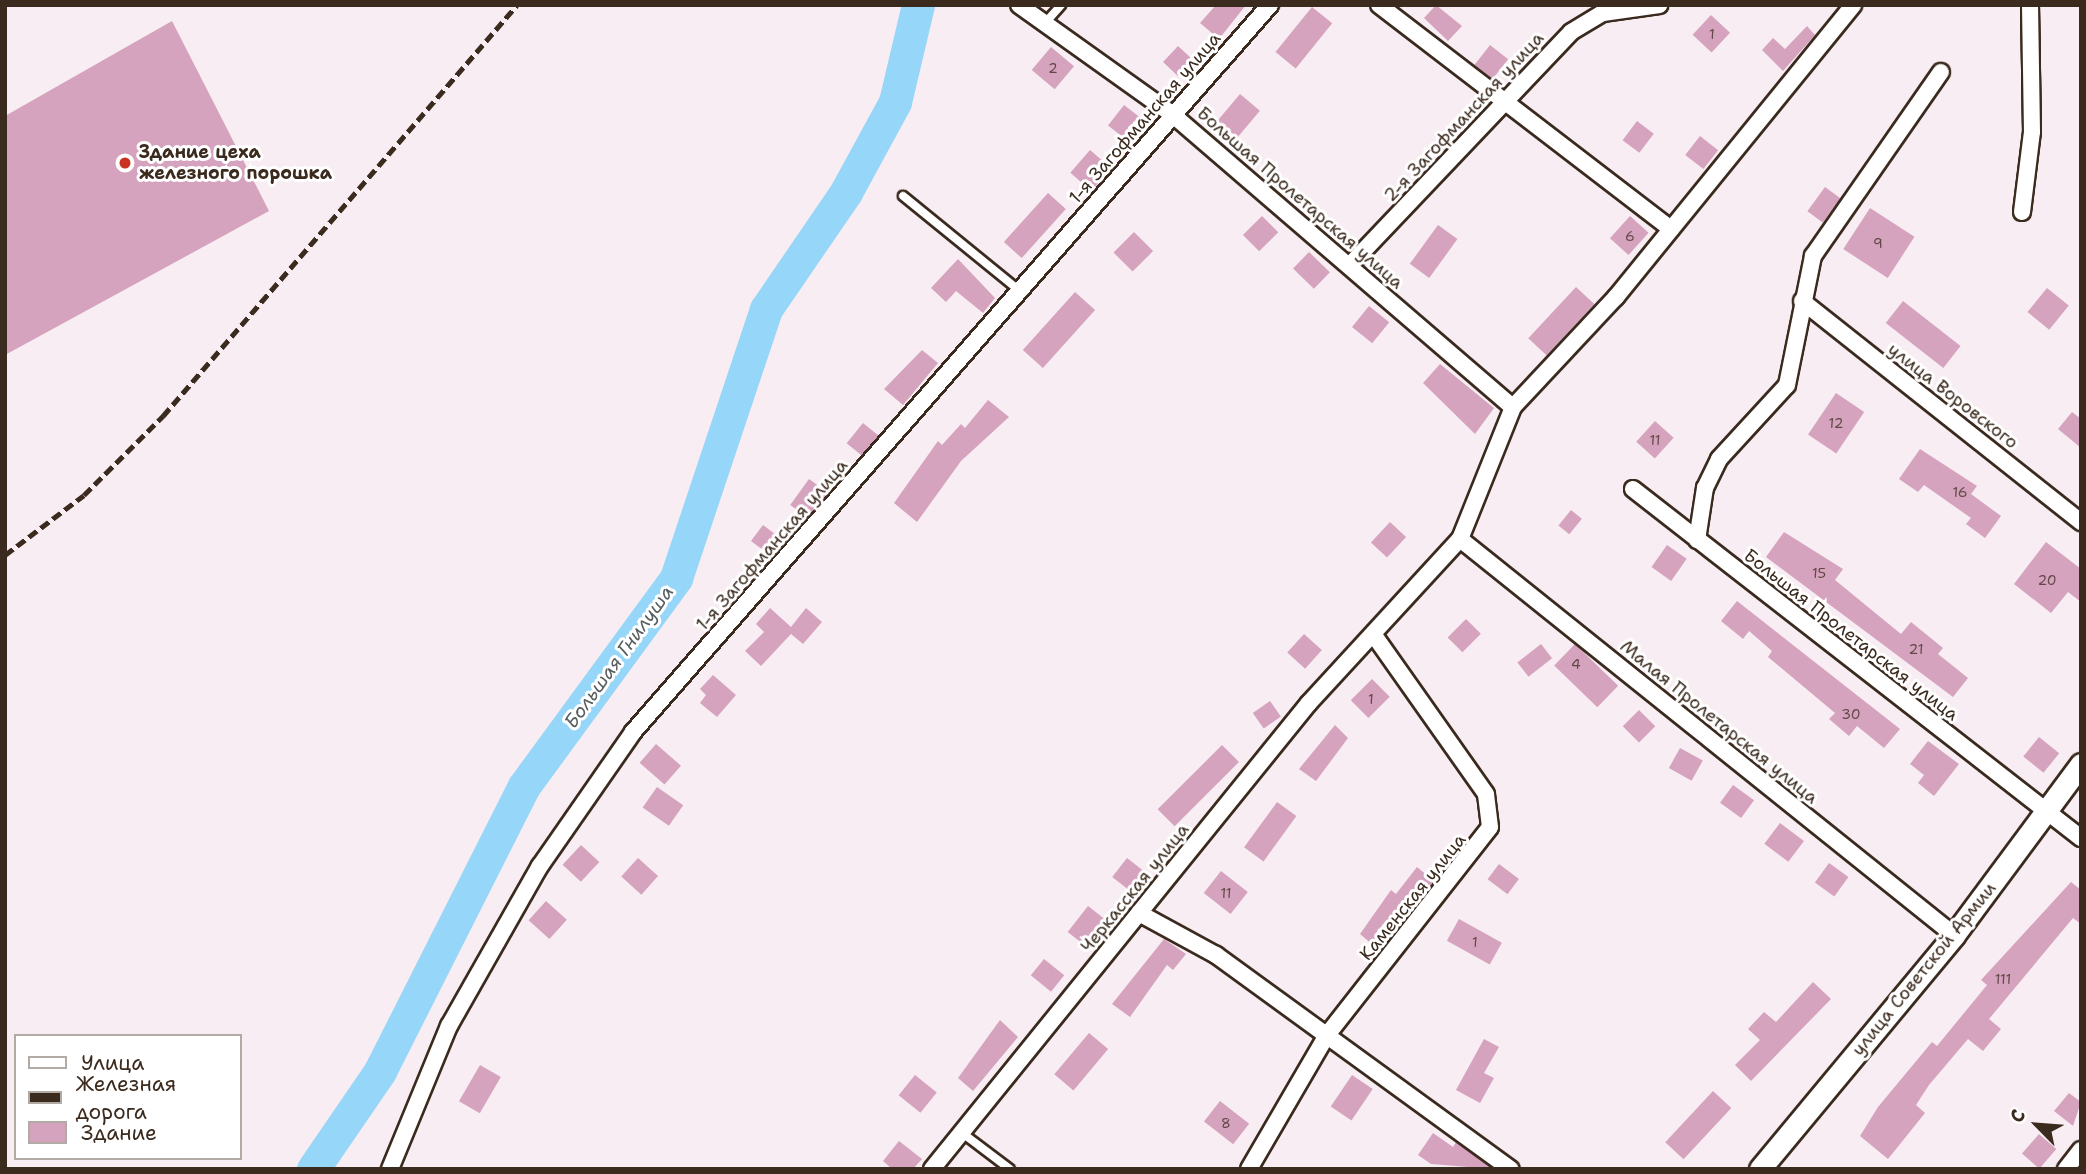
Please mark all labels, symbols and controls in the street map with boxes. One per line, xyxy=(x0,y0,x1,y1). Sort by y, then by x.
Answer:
house number: 1 xyxy=(1709,26,1715,42)
street label: 1-я Загофманская улица xyxy=(1065,28,1225,208)
street label: 2-я Загофманская улица xyxy=(1380,28,1548,206)
house number: 2 xyxy=(1048,60,1058,76)
street label: Большая Пролетарская улица xyxy=(1192,102,1408,294)
place label: Здание цеха железного порошка xyxy=(139,142,332,184)
marker: Здание цеха железного порошка xyxy=(117,155,133,171)
house number: 6 xyxy=(1625,228,1635,244)
house number: 9 xyxy=(1873,235,1883,251)
street label: улица Воровского xyxy=(1884,338,2022,454)
house number: 12 xyxy=(1829,415,1843,431)
house number: 11 xyxy=(1649,432,1661,448)
street label: 1-я Загофманская улица xyxy=(692,455,852,635)
house number: 16 xyxy=(1952,484,1968,500)
street label: Большая Пролетарская улица xyxy=(1739,544,1963,726)
house number: 15 xyxy=(1812,565,1826,581)
house number: 20 xyxy=(2037,572,2057,588)
water label: Большая Гнилуша xyxy=(560,581,678,733)
street label: Малая Пролетарская улица xyxy=(1616,636,1822,808)
house number: 21 xyxy=(1909,641,1923,657)
house number: 4 xyxy=(1571,656,1581,672)
house number: 1 xyxy=(1368,691,1374,707)
house number: 30 xyxy=(1841,706,1861,722)
street label: Черкасская улица xyxy=(1076,819,1194,957)
street label: Каменская улица xyxy=(1355,829,1471,965)
street label: улица Советской Армии xyxy=(1847,878,2001,1060)
house number: 11 xyxy=(1220,885,1232,901)
house number: 1 xyxy=(1472,934,1478,950)
house number: 111 xyxy=(1995,971,2011,987)
legend xyxy=(14,1034,242,1160)
text: Улица xyxy=(81,1049,144,1077)
text: Железная дорога xyxy=(76,1070,176,1126)
north arrow xyxy=(2002,1090,2072,1160)
text: С xyxy=(2004,1105,2031,1126)
house number: 8 xyxy=(1221,1115,1231,1131)
text: Здание xyxy=(81,1119,157,1147)

